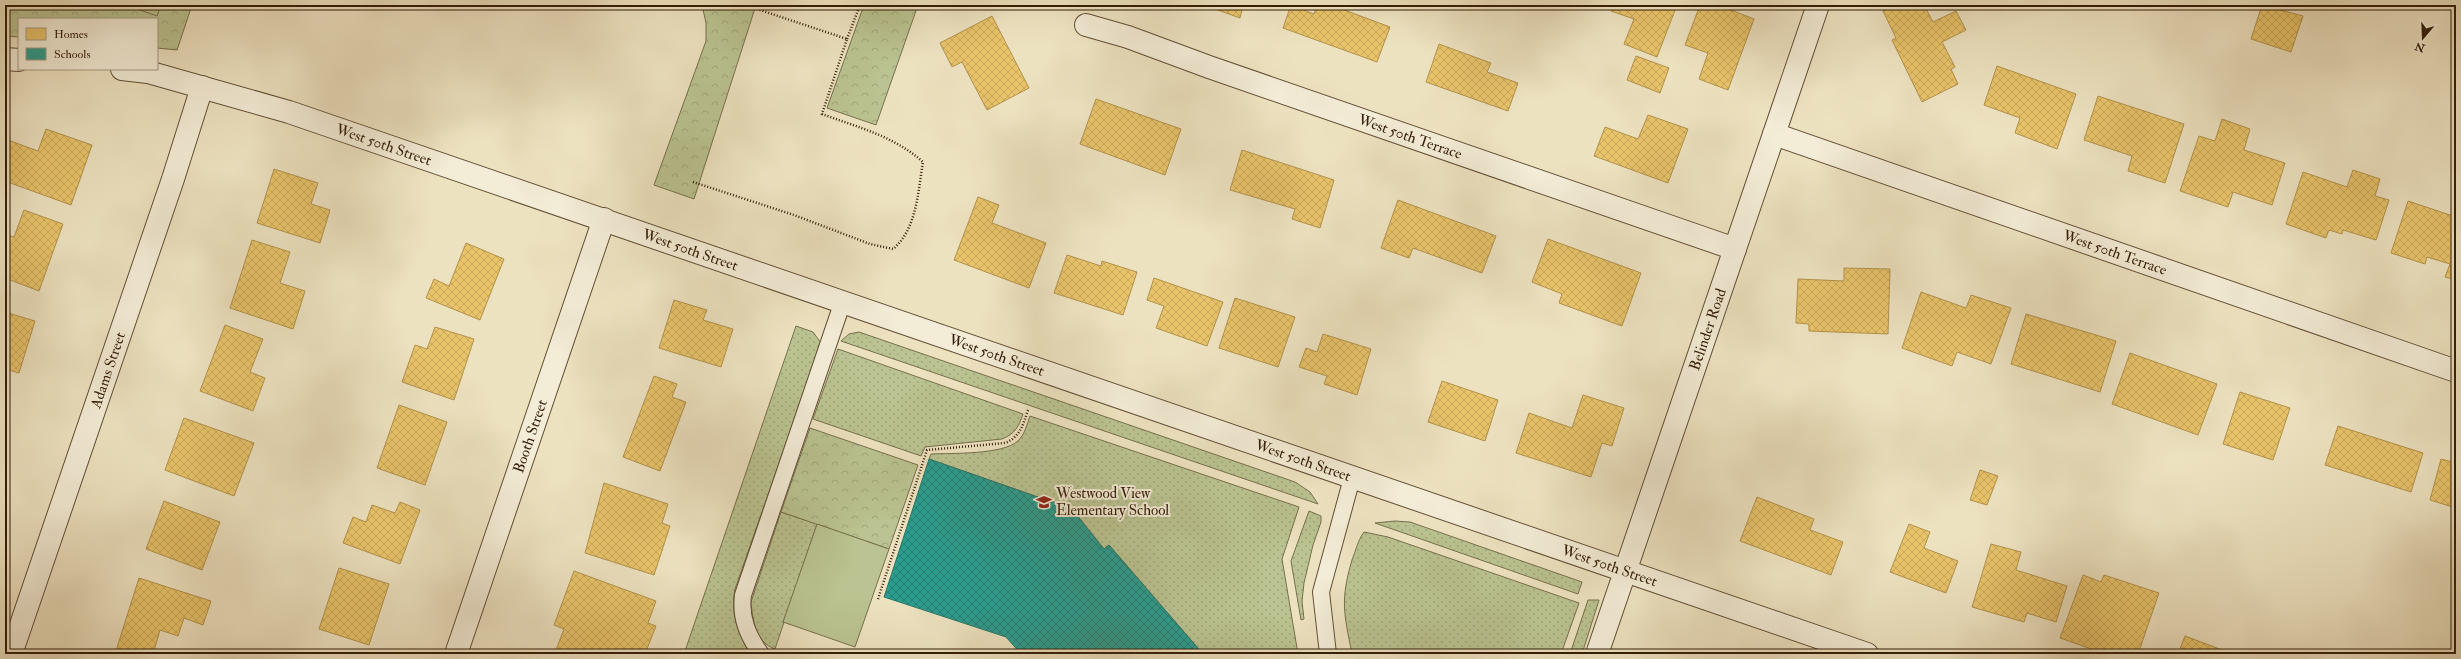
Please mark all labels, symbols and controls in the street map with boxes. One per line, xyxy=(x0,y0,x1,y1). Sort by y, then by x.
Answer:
legend xyxy=(18,18,158,70)
north arrow xyxy=(2403,18,2443,58)
text: Homes xyxy=(54,27,88,42)
text: N xyxy=(2412,39,2428,55)
text: Schools xyxy=(54,47,91,62)
street label: West 50th Terrace xyxy=(1355,110,1465,163)
street label: West 50th Street xyxy=(333,119,434,170)
street label: West 50th Street xyxy=(639,224,741,275)
street label: West 50th Terrace xyxy=(2060,225,2169,279)
street label: Belinder Road xyxy=(1685,285,1731,373)
street label: Adams Street xyxy=(86,329,130,412)
street label: West 50th Street xyxy=(946,330,1047,380)
street label: Booth Street xyxy=(509,397,551,475)
street label: West 50th Street xyxy=(1252,435,1353,486)
place label: Westwood View Elementary School xyxy=(1055,484,1169,520)
school or university icon: Westwood View Elementary School xyxy=(1035,493,1053,511)
street label: West 50th Street xyxy=(1558,540,1660,591)

